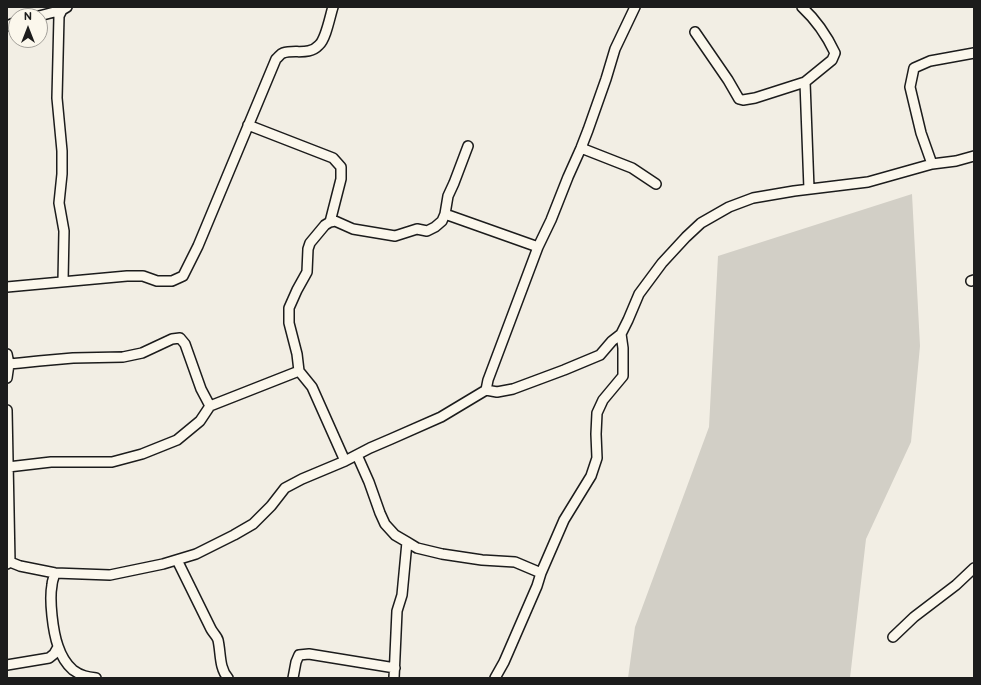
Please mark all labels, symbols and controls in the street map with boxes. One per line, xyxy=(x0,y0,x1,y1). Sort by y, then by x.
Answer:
north arrow xyxy=(8,8,48,48)
text: N xyxy=(24,10,32,23)

